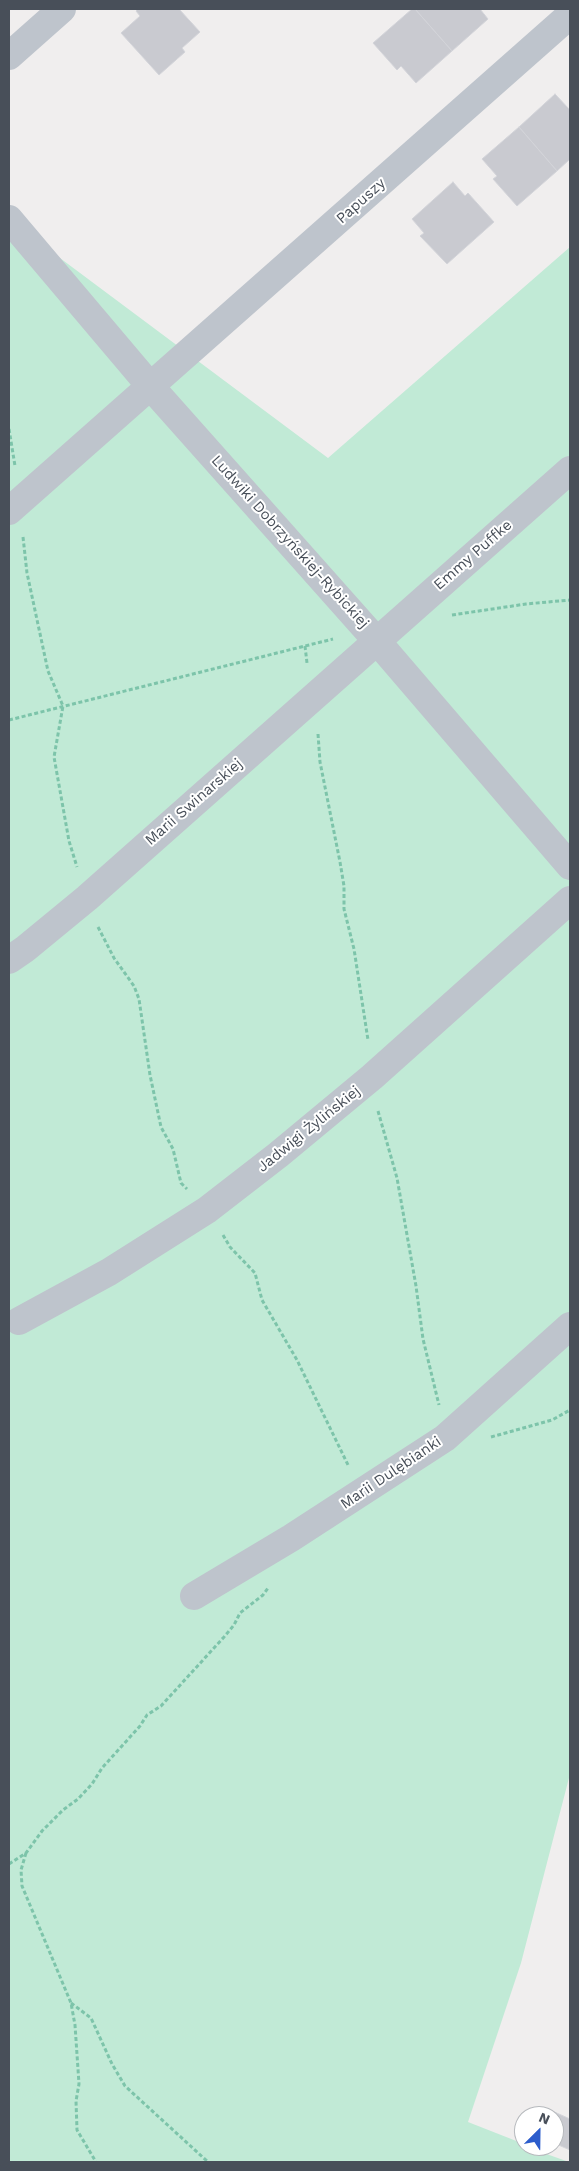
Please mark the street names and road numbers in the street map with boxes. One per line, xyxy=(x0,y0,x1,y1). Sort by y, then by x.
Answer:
street label: Papuszy xyxy=(333,174,389,228)
street label: Ludwiki Dobrzyńskiej-Rybickiej xyxy=(207,452,373,632)
street label: Emmy Puffke xyxy=(430,516,516,594)
street label: Marii Swinarskiej xyxy=(142,755,246,849)
street label: Jadwigi Żylińskiej xyxy=(254,1082,364,1176)
street label: Marii Dulębianki xyxy=(337,1433,445,1513)

